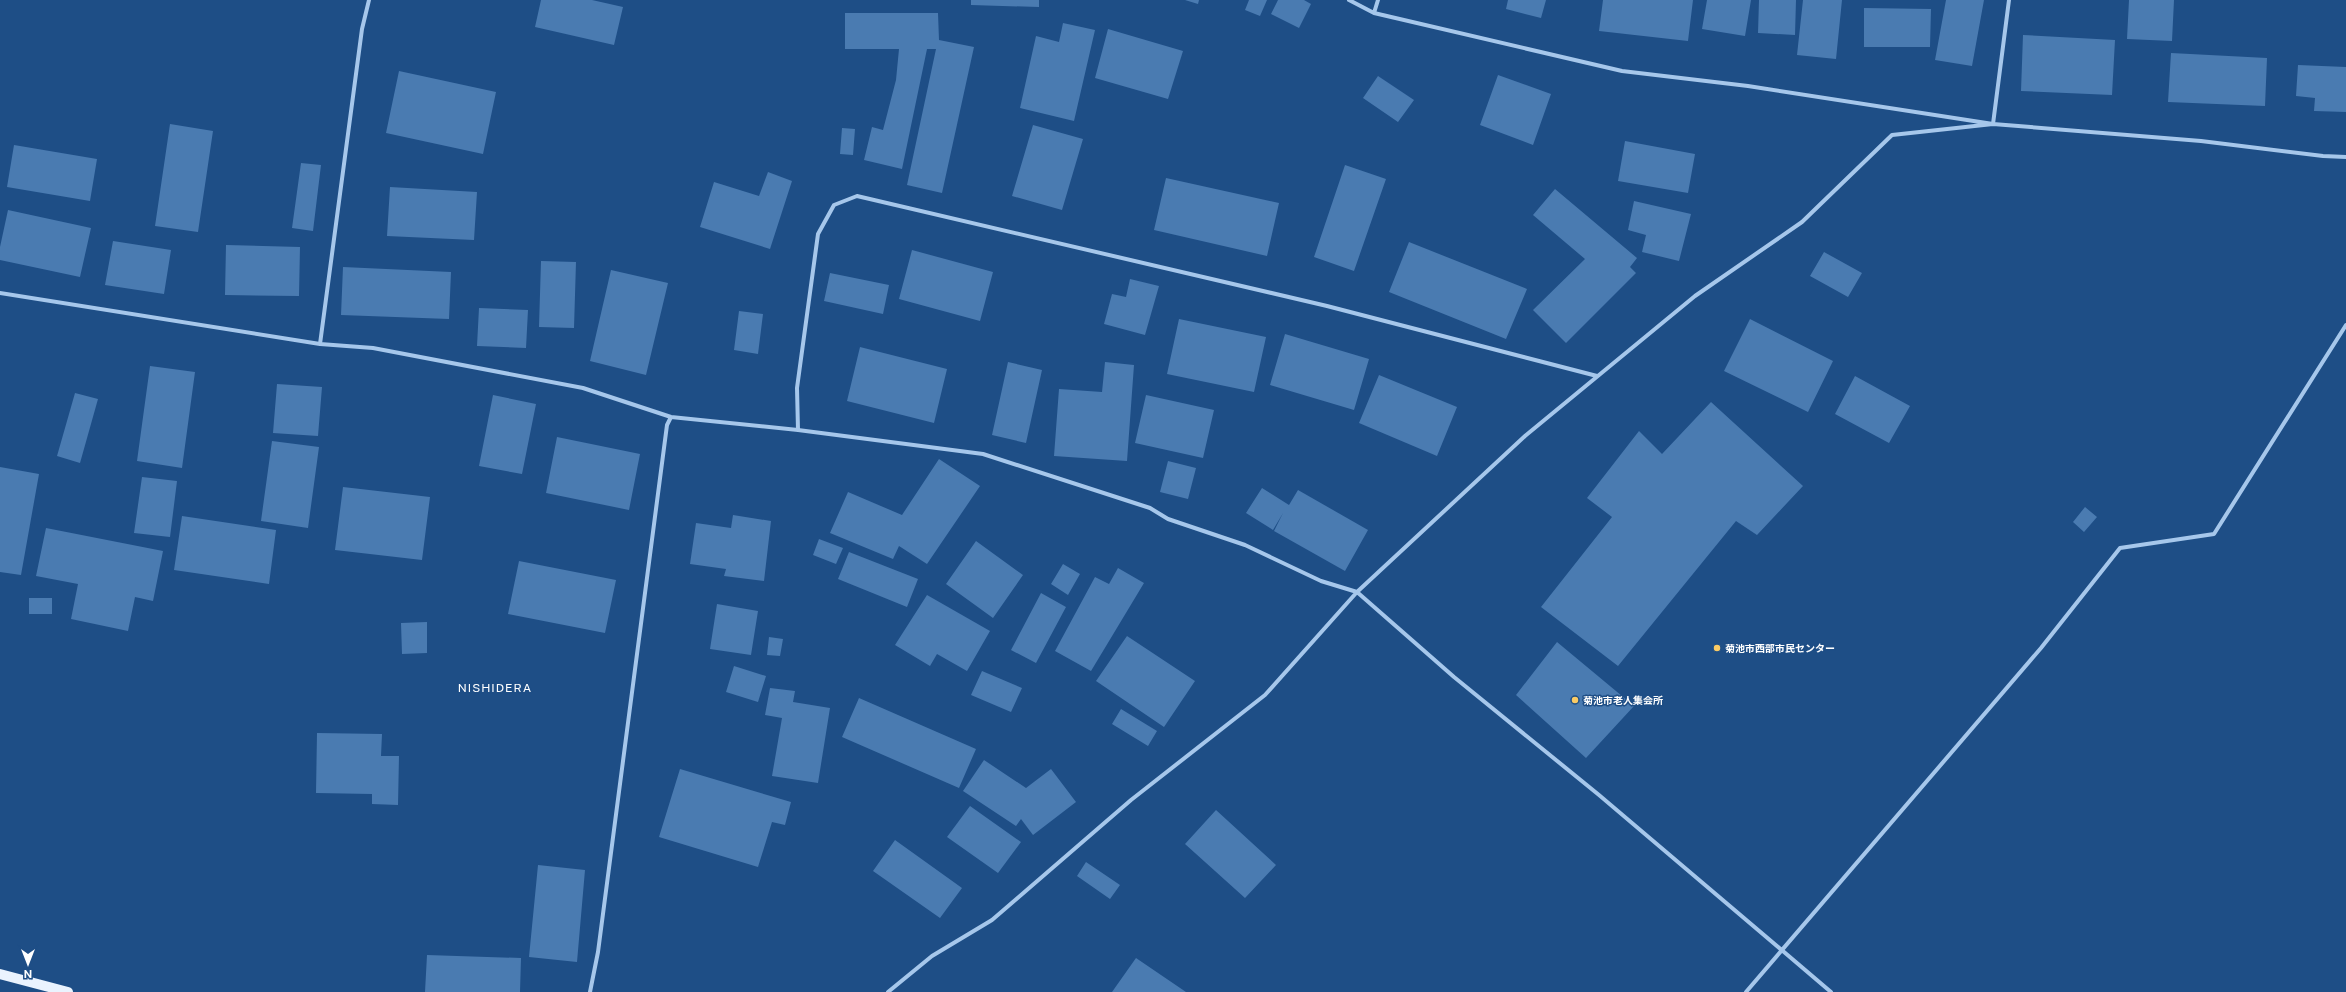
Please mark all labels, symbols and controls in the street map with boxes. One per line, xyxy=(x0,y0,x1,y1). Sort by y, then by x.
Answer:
place label: 菊池市西部市民センター xyxy=(1725,642,1835,654)
marker: 菊池市西部市民センター xyxy=(1712,643,1722,653)
district label: NISHIDERA xyxy=(458,681,532,695)
place label: 菊池市老人集会所 xyxy=(1583,694,1663,706)
marker: 菊池市老人集会所 xyxy=(1570,695,1580,705)
north arrow xyxy=(8,944,48,984)
text: N xyxy=(24,968,32,980)

